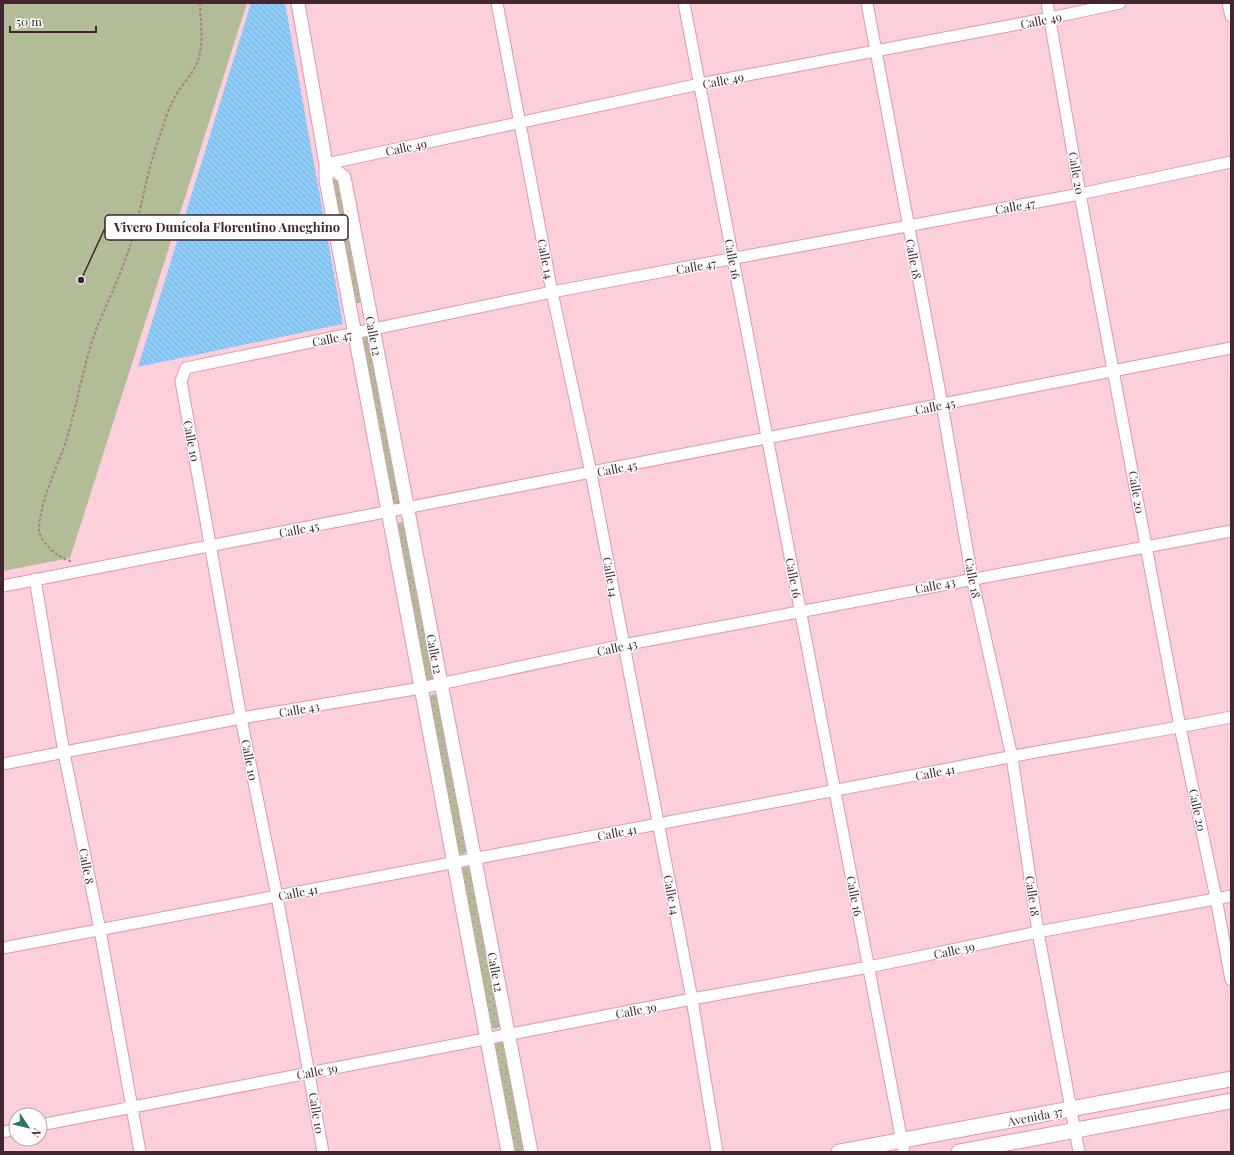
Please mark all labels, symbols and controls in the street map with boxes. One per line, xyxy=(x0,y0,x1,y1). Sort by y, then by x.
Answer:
scale bar xyxy=(10,8,96,34)
street label: Calle 49 xyxy=(1019,8,1063,32)
text: 50 m xyxy=(16,13,42,29)
street label: Calle 49 xyxy=(701,68,745,92)
street label: Calle 49 xyxy=(384,135,428,159)
street label: Calle 20 xyxy=(1065,150,1089,196)
street label: Calle 47 xyxy=(994,195,1036,217)
callout: Vivero Dunícola Florentino Ameghino xyxy=(105,215,348,240)
text: Vivero Dunícola Florentino Ameghino xyxy=(113,218,340,235)
street label: Calle 18 xyxy=(902,237,926,281)
street label: Calle 14 xyxy=(534,238,558,280)
street label: Calle 16 xyxy=(721,238,745,280)
street label: Calle 47 xyxy=(675,255,717,277)
street label: Calle 12 xyxy=(362,315,386,358)
street label: Calle 47 xyxy=(311,326,354,350)
street label: Calle 45 xyxy=(914,394,957,418)
street label: Calle 10 xyxy=(180,419,204,463)
street label: Calle 45 xyxy=(596,456,639,480)
street label: Calle 20 xyxy=(1125,469,1149,515)
street label: Calle 45 xyxy=(278,517,321,541)
street label: Calle 14 xyxy=(600,556,622,598)
street label: Calle 18 xyxy=(961,556,985,600)
street label: Calle 16 xyxy=(782,557,806,599)
street label: Calle 43 xyxy=(913,573,957,597)
street label: Calle 12 xyxy=(423,633,447,676)
street label: Calle 43 xyxy=(595,635,639,659)
street label: Calle 43 xyxy=(277,698,321,720)
street label: Calle 10 xyxy=(238,738,262,782)
street label: Calle 41 xyxy=(914,760,957,784)
street label: Calle 20 xyxy=(1186,787,1210,833)
street label: Calle 41 xyxy=(596,820,639,844)
street label: Calle 8 xyxy=(76,847,98,885)
street label: Calle 14 xyxy=(660,874,684,916)
street label: Calle 16 xyxy=(843,875,867,917)
street label: Calle 18 xyxy=(1022,875,1044,917)
street label: Calle 41 xyxy=(277,880,320,904)
street label: Calle 39 xyxy=(932,938,976,962)
street label: Calle 12 xyxy=(484,951,508,994)
street label: Calle 39 xyxy=(614,998,658,1022)
street label: Calle 39 xyxy=(295,1059,339,1083)
street label: Calle 10 xyxy=(306,1091,328,1135)
street label: Avenida 37 xyxy=(1005,1103,1064,1129)
north arrow xyxy=(8,1107,48,1147)
text: N xyxy=(28,1125,45,1141)

